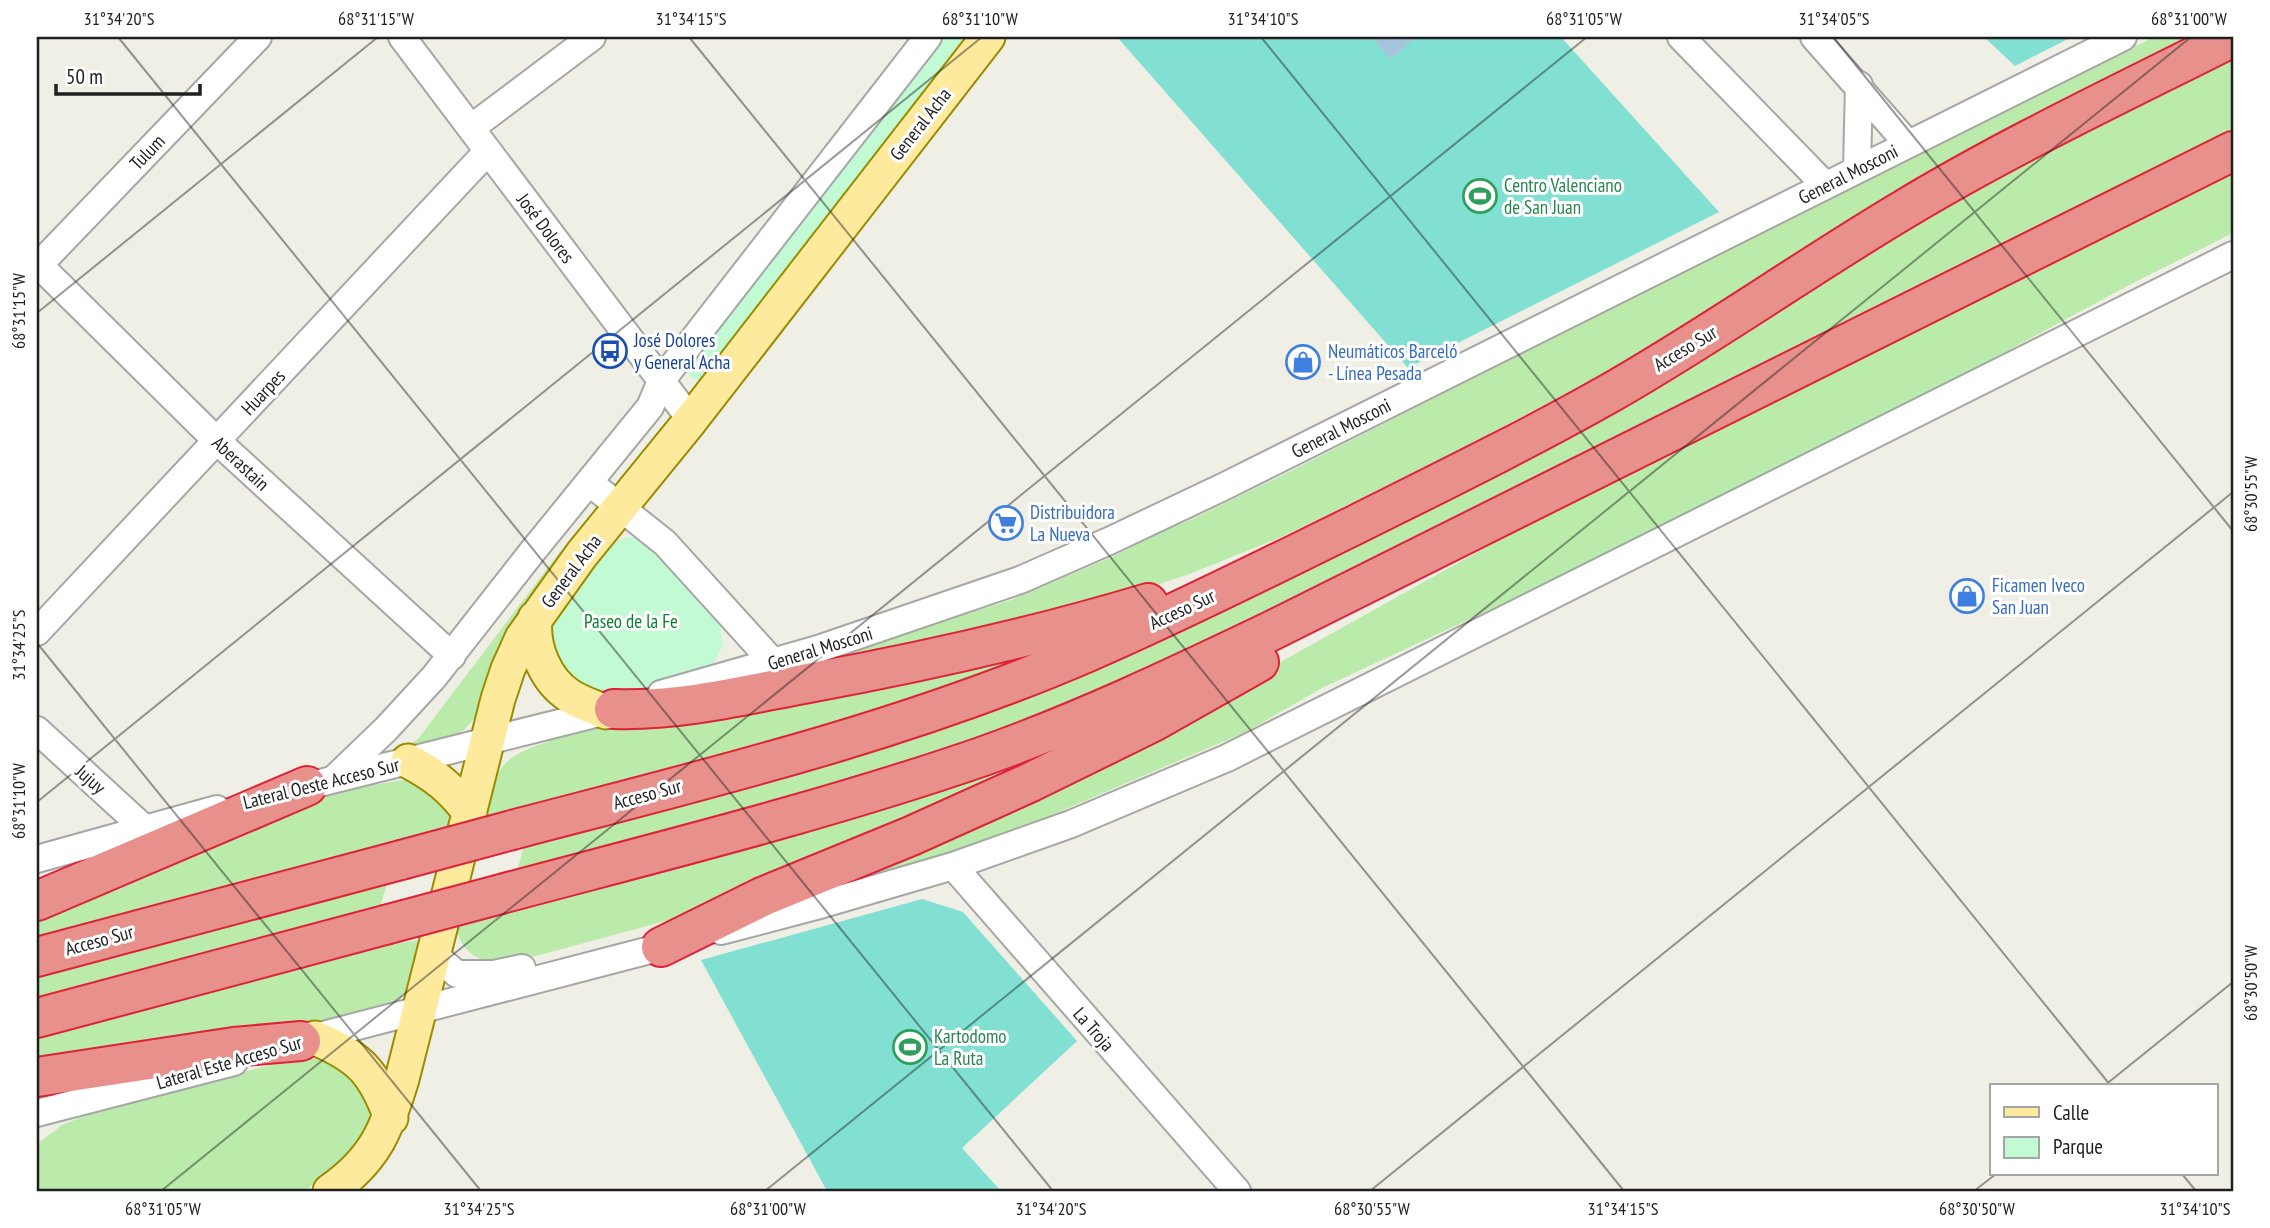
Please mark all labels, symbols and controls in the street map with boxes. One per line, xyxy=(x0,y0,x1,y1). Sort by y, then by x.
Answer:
text: 31°34'20"S xyxy=(84,7,155,30)
text: 68°31'15"W xyxy=(338,7,414,30)
text: 31°34'15"S xyxy=(656,7,727,30)
text: 68°31'10"W xyxy=(942,7,1018,30)
text: 31°34'10"S xyxy=(1228,7,1299,30)
text: 68°31'05"W xyxy=(1546,7,1622,30)
text: 31°34'05"S xyxy=(1799,7,1870,30)
text: 68°31'00"W xyxy=(2151,7,2227,30)
scale bar xyxy=(56,52,200,96)
text: 50 m xyxy=(66,63,103,90)
street label: General Acha xyxy=(884,83,956,165)
street label: Tulum xyxy=(124,129,170,175)
street label: General Mosconi xyxy=(1794,139,1902,209)
place label: Centro Valenciano de San Juan xyxy=(1504,173,1622,219)
sports icon: Centro Valenciano de San Juan xyxy=(1461,177,1499,215)
street label: José Dolores xyxy=(511,187,580,268)
text: 68°31'15"W xyxy=(7,273,30,349)
street label: Acceso Sur xyxy=(1649,319,1722,376)
place label: José Dolores y General Acha xyxy=(633,328,730,374)
bus stop icon: José Dolores y General Acha xyxy=(591,332,629,370)
place label: Neumáticos Barceló - Línea Pesada xyxy=(1328,339,1457,385)
shop icon: Neumáticos Barceló - Línea Pesada xyxy=(1284,343,1322,381)
street label: Huarpes xyxy=(236,364,290,420)
street label: General Mosconi xyxy=(1287,393,1395,463)
street label: Aberastain xyxy=(207,430,275,496)
text: 68°30'55"W xyxy=(2239,456,2262,532)
place label: Distribuidora La Nueva xyxy=(1030,500,1115,546)
supermarket icon: Distribuidora La Nueva xyxy=(987,504,1025,542)
street label: General Acha xyxy=(536,530,606,612)
place label: Ficamen Iveco San Juan xyxy=(1992,573,2085,619)
shop icon: Ficamen Iveco San Juan xyxy=(1948,577,1986,615)
street label: Acceso Sur xyxy=(1145,583,1219,635)
text: 31°34'25"S xyxy=(7,609,30,680)
park label: Paseo de la Fe xyxy=(584,609,678,633)
street label: General Mosconi xyxy=(765,621,875,675)
street label: Lateral Oeste Acceso Sur xyxy=(240,752,402,814)
street label: Jujuy xyxy=(70,759,112,799)
text: 68°31'10"W xyxy=(7,763,30,839)
street label: Acceso Sur xyxy=(610,773,685,815)
street label: Acceso Sur xyxy=(62,919,137,961)
text: 68°30'50"W xyxy=(2239,945,2262,1021)
street label: La Troja xyxy=(1068,1002,1120,1056)
place label: Kartodomo La Ruta xyxy=(934,1024,1007,1070)
sports icon: Kartodomo La Ruta xyxy=(891,1028,929,1066)
street label: Lateral Este Acceso Sur xyxy=(154,1030,305,1094)
legend xyxy=(1990,1084,2218,1176)
text: Calle xyxy=(2053,1099,2089,1126)
text: Parque xyxy=(2053,1133,2103,1160)
text: 68°31'05"W xyxy=(125,1197,201,1220)
text: 31°34'25"S xyxy=(444,1197,515,1220)
text: 68°31'00"W xyxy=(730,1197,806,1220)
text: 31°34'20"S xyxy=(1016,1197,1087,1220)
text: 68°30'55"W xyxy=(1334,1197,1410,1220)
text: 31°34'15"S xyxy=(1588,1197,1659,1220)
text: 68°30'50"W xyxy=(1939,1197,2015,1220)
text: 31°34'10"S xyxy=(2160,1197,2231,1220)

